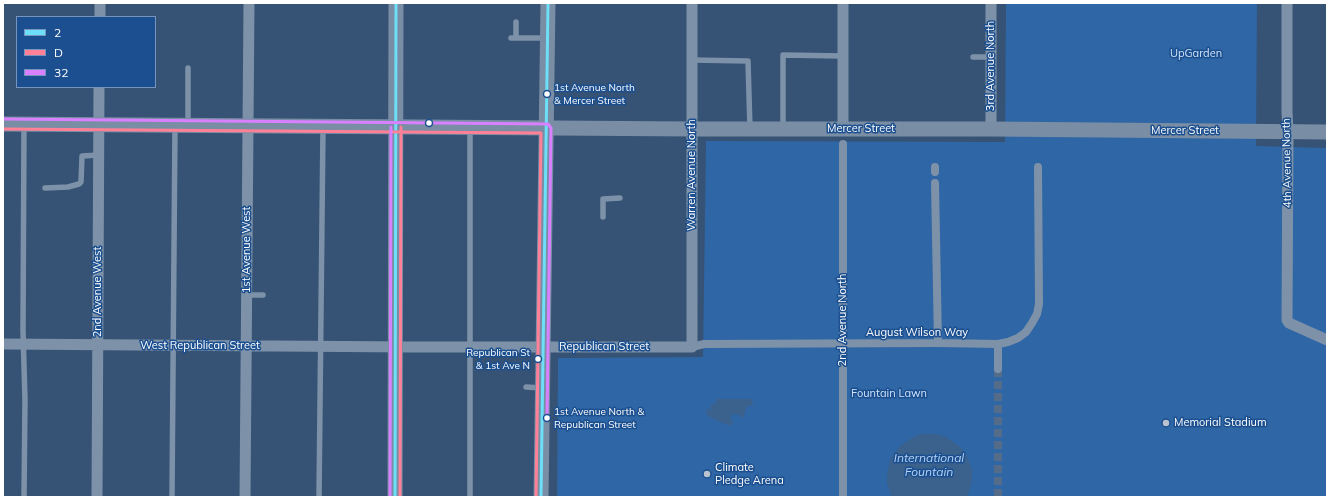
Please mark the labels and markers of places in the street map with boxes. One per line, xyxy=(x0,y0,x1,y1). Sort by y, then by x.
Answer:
place label: 1st Avenue North & Mercer Street xyxy=(554,82,635,106)
marker: 1st Avenue North & Mercer Street xyxy=(542,89,552,99)
unlabelled marker xyxy=(424,118,434,128)
place label: Republican St & 1st Ave N xyxy=(466,347,530,370)
marker: Republican St & 1st Ave N xyxy=(533,354,543,364)
place label: 1st Avenue North & Republican Street xyxy=(554,406,644,430)
marker: 1st Avenue North & Republican Street xyxy=(542,413,552,423)
place label: Memorial Stadium xyxy=(1174,416,1267,430)
marker: Memorial Stadium xyxy=(1161,418,1171,428)
place label: Climate Pledge Arena xyxy=(715,461,784,487)
marker: Climate Pledge Arena xyxy=(702,469,712,479)

